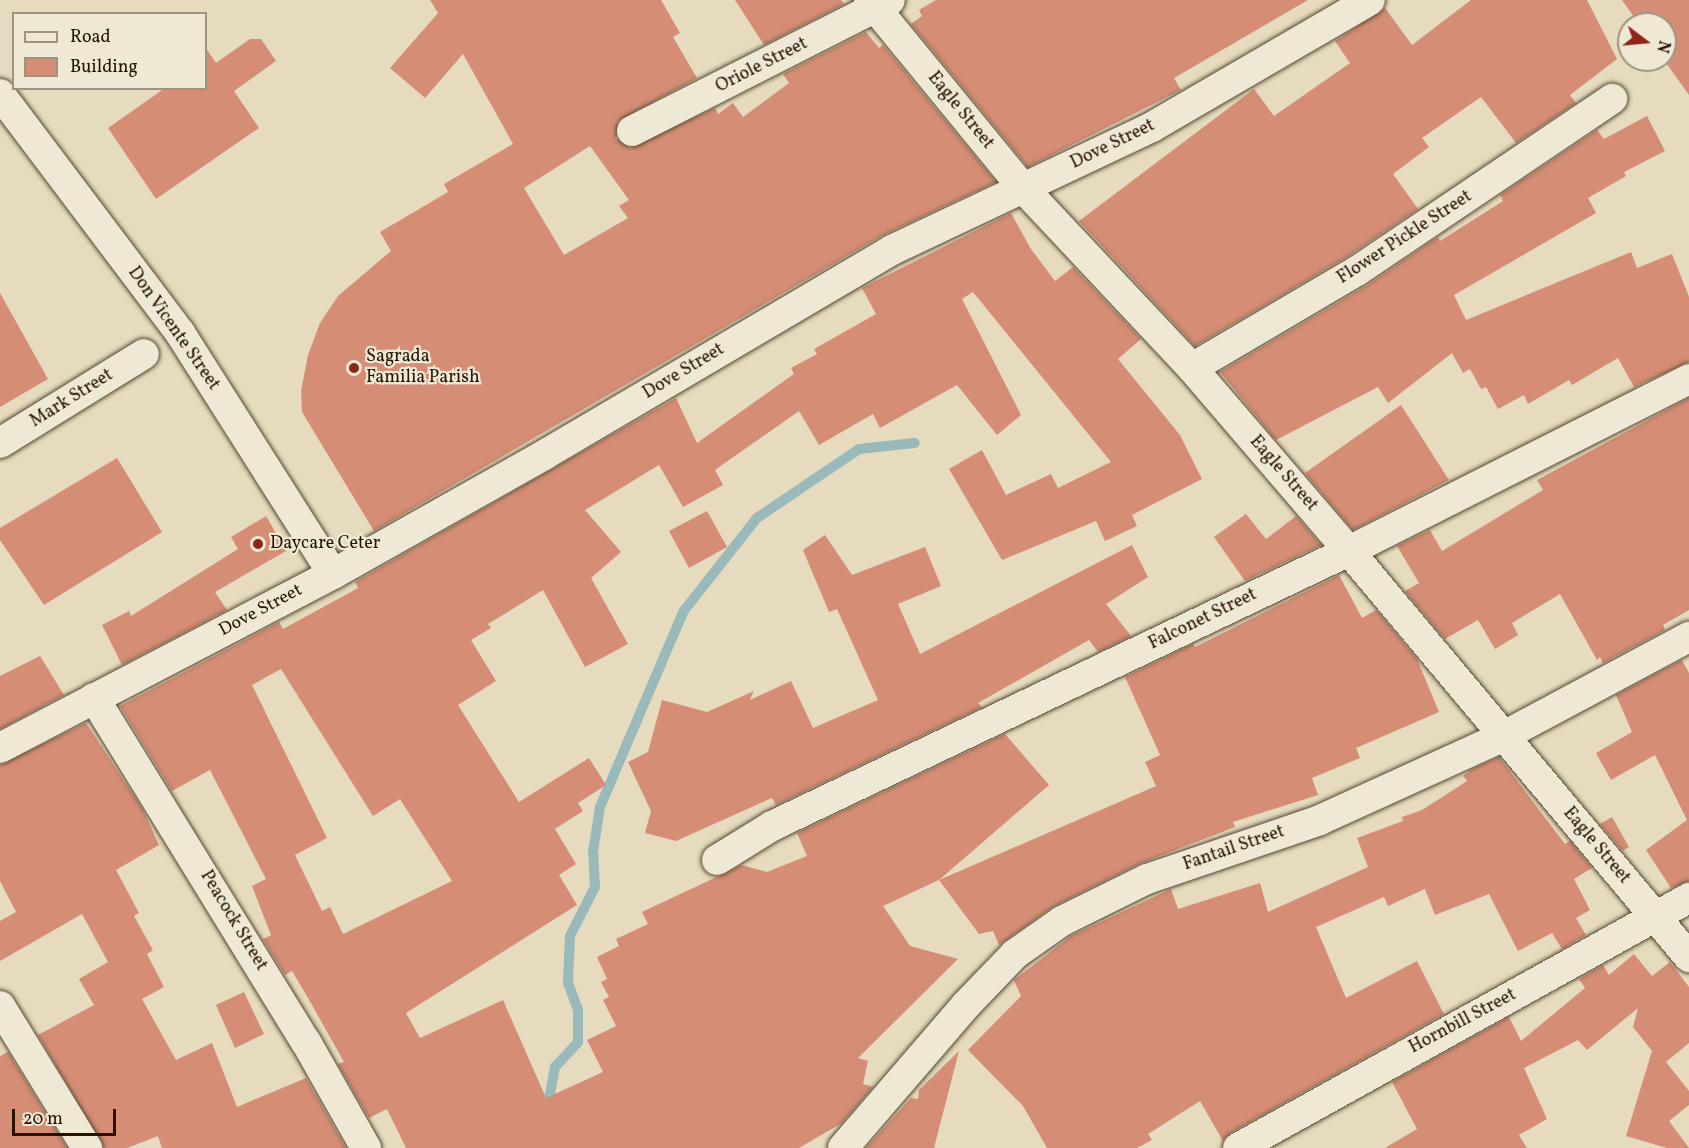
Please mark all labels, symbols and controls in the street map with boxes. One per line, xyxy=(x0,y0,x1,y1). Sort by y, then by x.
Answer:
legend xyxy=(12,12,207,90)
north arrow xyxy=(1617,12,1677,72)
text: Road xyxy=(70,25,111,50)
street label: Oriole Street xyxy=(712,34,812,98)
text: N xyxy=(1650,38,1675,55)
text: Building xyxy=(70,55,138,80)
street label: Eagle Street xyxy=(922,68,998,154)
street label: Dove Street xyxy=(1067,115,1159,175)
street label: Flower Pickle Street xyxy=(1334,186,1476,290)
street label: Don Vicente Street xyxy=(122,263,224,395)
street label: Dove Street xyxy=(639,339,729,405)
place label: Sagrada Familia Parish xyxy=(366,347,480,389)
marker: Sagrada Familia Parish xyxy=(347,361,361,375)
street label: Mark Street xyxy=(26,365,118,433)
street label: Eagle Street xyxy=(1244,432,1322,516)
place label: Daycare Ceter xyxy=(270,533,380,555)
marker: Daycare Ceter xyxy=(251,537,265,551)
street label: Dove Street xyxy=(216,580,306,642)
street label: Falconet Street xyxy=(1145,585,1261,655)
street label: Eagle Street xyxy=(1558,803,1634,889)
street label: Fantail Street xyxy=(1180,822,1288,876)
street label: Peacock Street xyxy=(195,867,271,975)
street label: Hornbill Street xyxy=(1406,985,1520,1059)
scale bar xyxy=(15,1097,118,1135)
text: 20 m xyxy=(23,1107,63,1132)

